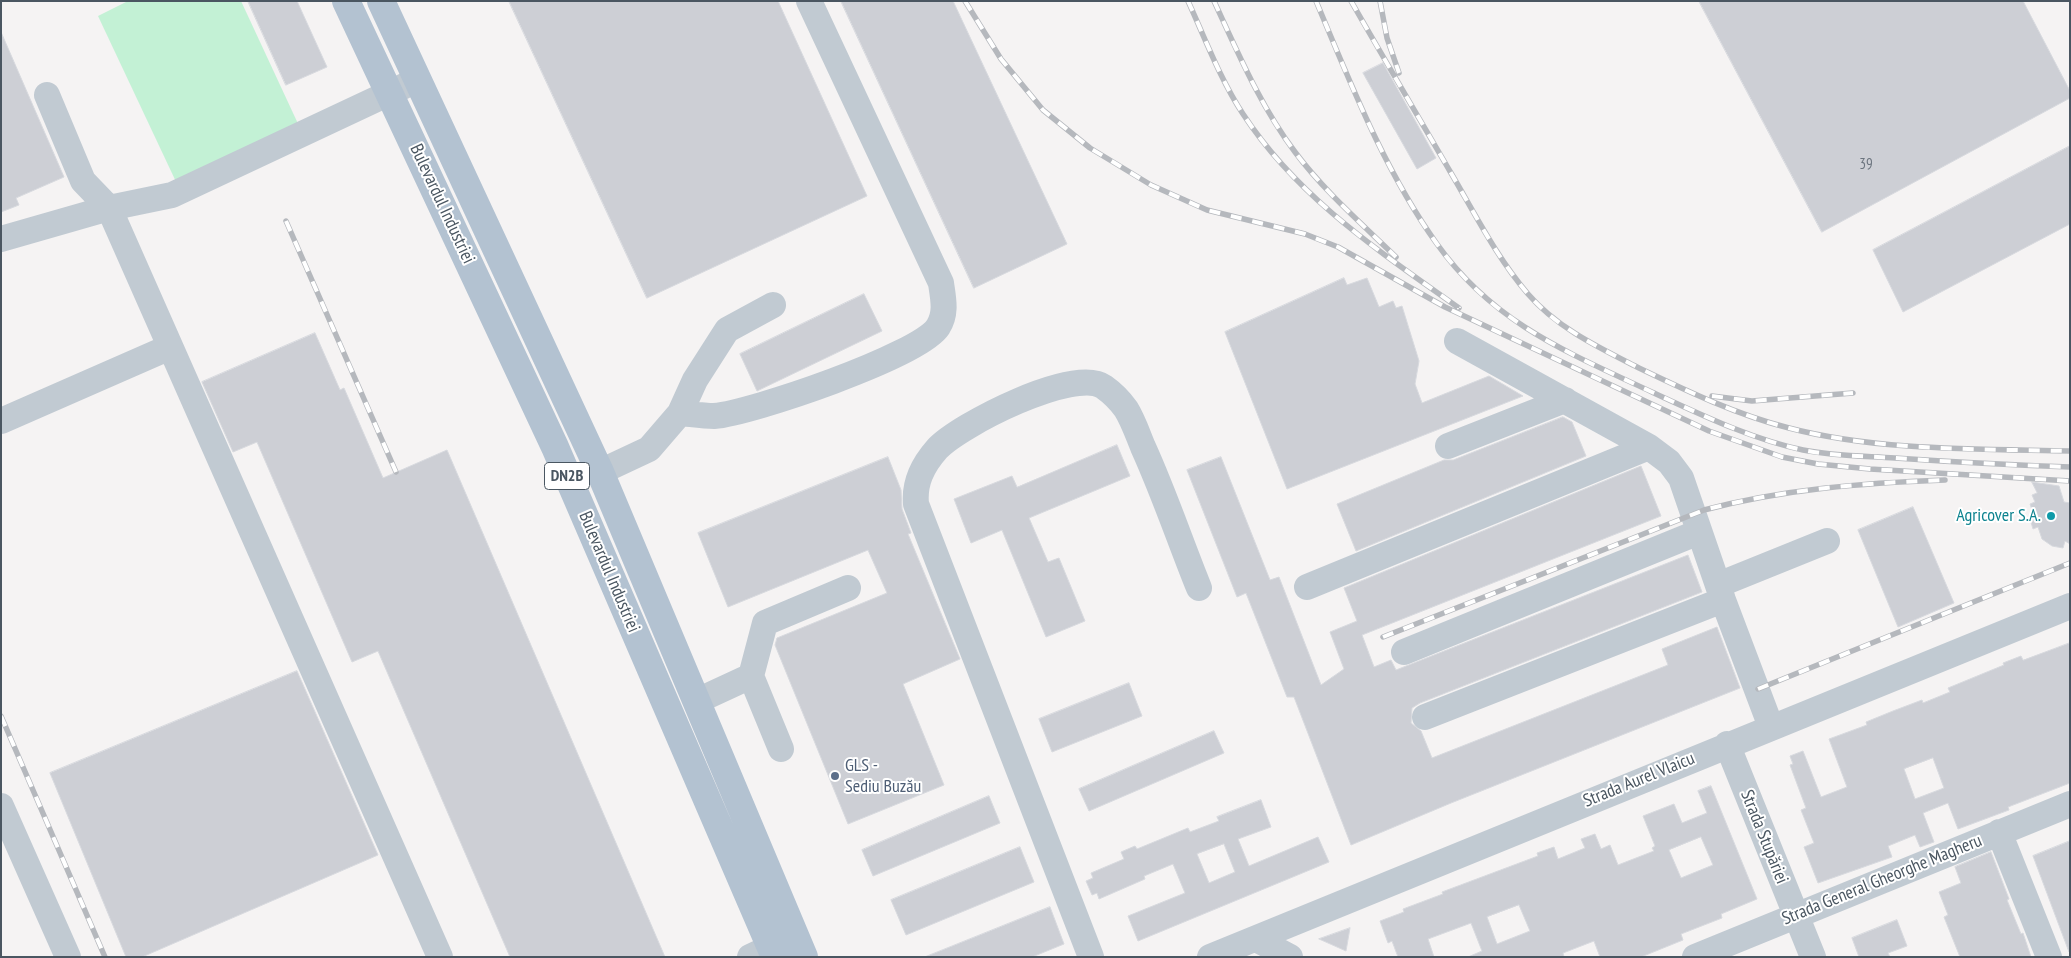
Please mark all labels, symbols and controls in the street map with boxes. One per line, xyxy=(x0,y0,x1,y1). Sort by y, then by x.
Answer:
street label: Bulevardul Industriei xyxy=(405,141,479,267)
house number: 39 xyxy=(1859,156,1873,174)
road number: DN2B xyxy=(544,462,590,490)
place label: Agricover S.A. xyxy=(1956,505,2041,527)
street label: Bulevardul Industriei xyxy=(574,508,644,636)
marker: Agricover S.A. xyxy=(2045,510,2057,522)
street label: Strada Aurel Vlaicu xyxy=(1580,748,1698,812)
place label: GLS - Sediu Buzău xyxy=(845,755,921,798)
marker: GLS - Sediu Buzău xyxy=(829,770,841,782)
street label: Strada Stupăriei xyxy=(1735,787,1793,887)
street label: Strada General Gheorghe Magheru xyxy=(1779,830,1985,930)

